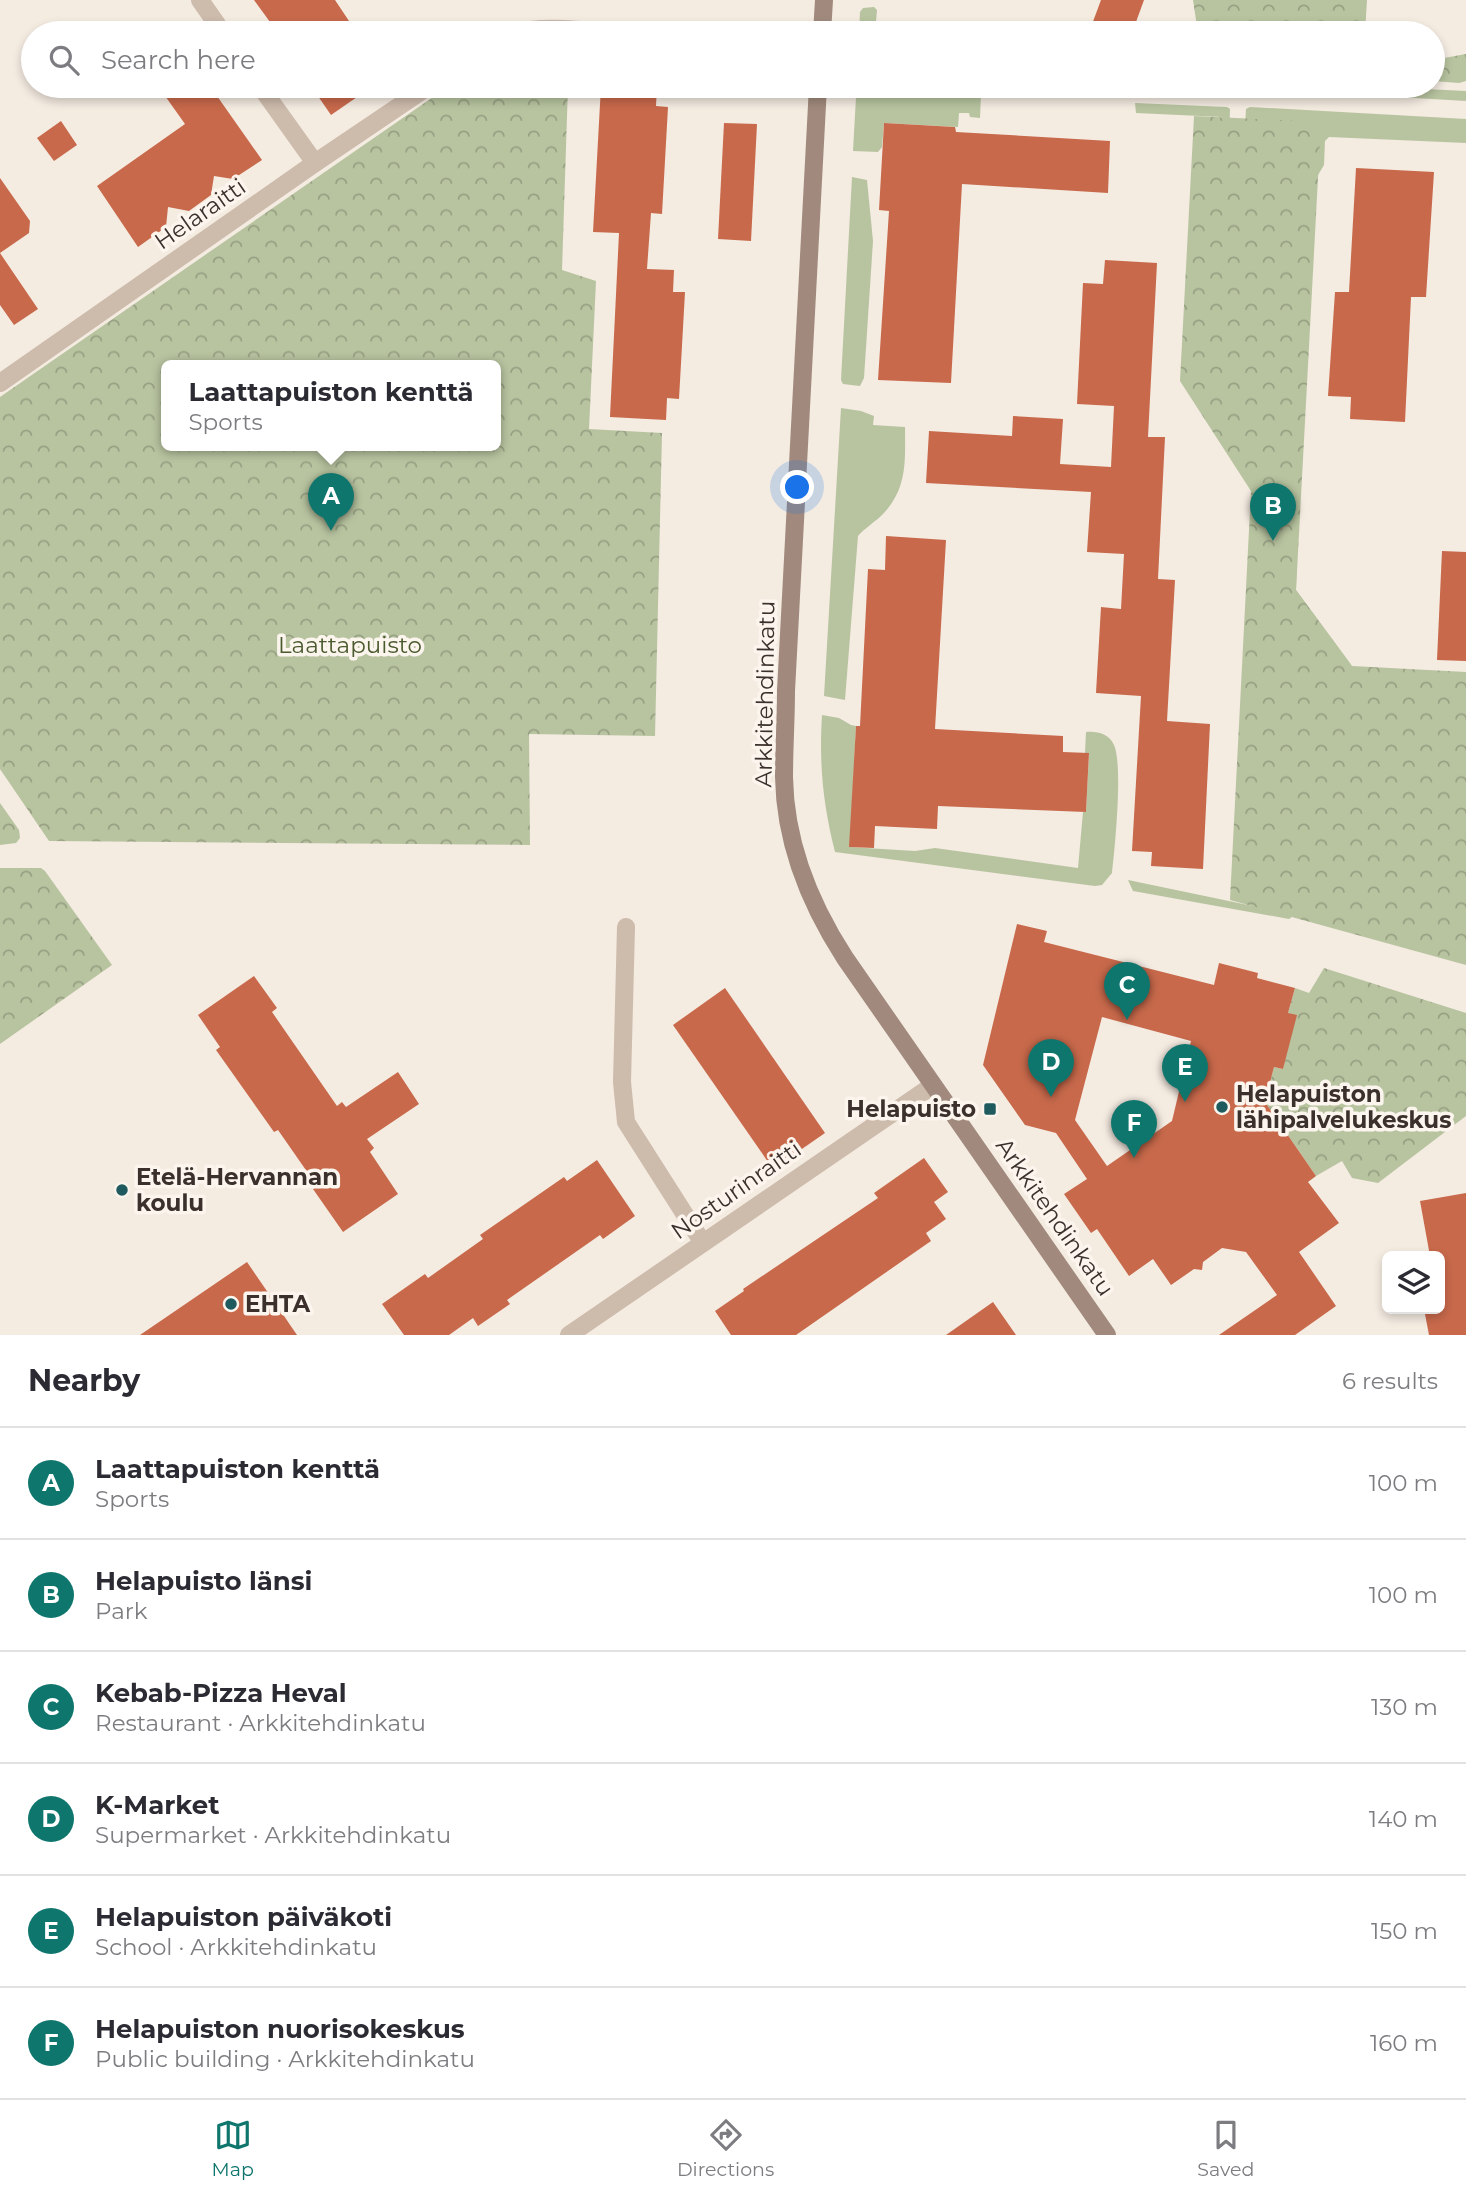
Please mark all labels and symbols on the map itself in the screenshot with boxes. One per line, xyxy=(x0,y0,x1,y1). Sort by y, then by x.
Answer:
street label: Helaraitti xyxy=(149,172,251,256)
your location xyxy=(780,470,814,504)
pin: A xyxy=(308,473,354,531)
pin: B xyxy=(1250,483,1296,541)
street label: Arkkitehdinkatu xyxy=(749,600,781,788)
park label: Laattapuisto xyxy=(278,631,422,659)
pin: C xyxy=(1104,962,1150,1020)
pin: D xyxy=(1028,1039,1074,1097)
pin: E xyxy=(1162,1044,1208,1102)
place label: Helapuiston lähipalvelukeskus xyxy=(1236,1080,1451,1134)
place label: Helapuisto xyxy=(846,1095,976,1123)
marker: Helapuiston lähipalvelukeskus xyxy=(1214,1099,1230,1115)
pin: F xyxy=(1111,1100,1157,1158)
marker: Helapuisto xyxy=(982,1101,998,1117)
street label: Arkkitehdinkatu xyxy=(990,1133,1120,1301)
street label: Nosturinraitti xyxy=(666,1135,806,1245)
place label: Etelä-Hervannan koulu xyxy=(136,1163,338,1217)
marker: Etelä-Hervannan koulu xyxy=(114,1182,130,1198)
place label: EHTA xyxy=(245,1290,310,1318)
marker: EHTA xyxy=(223,1296,239,1312)

